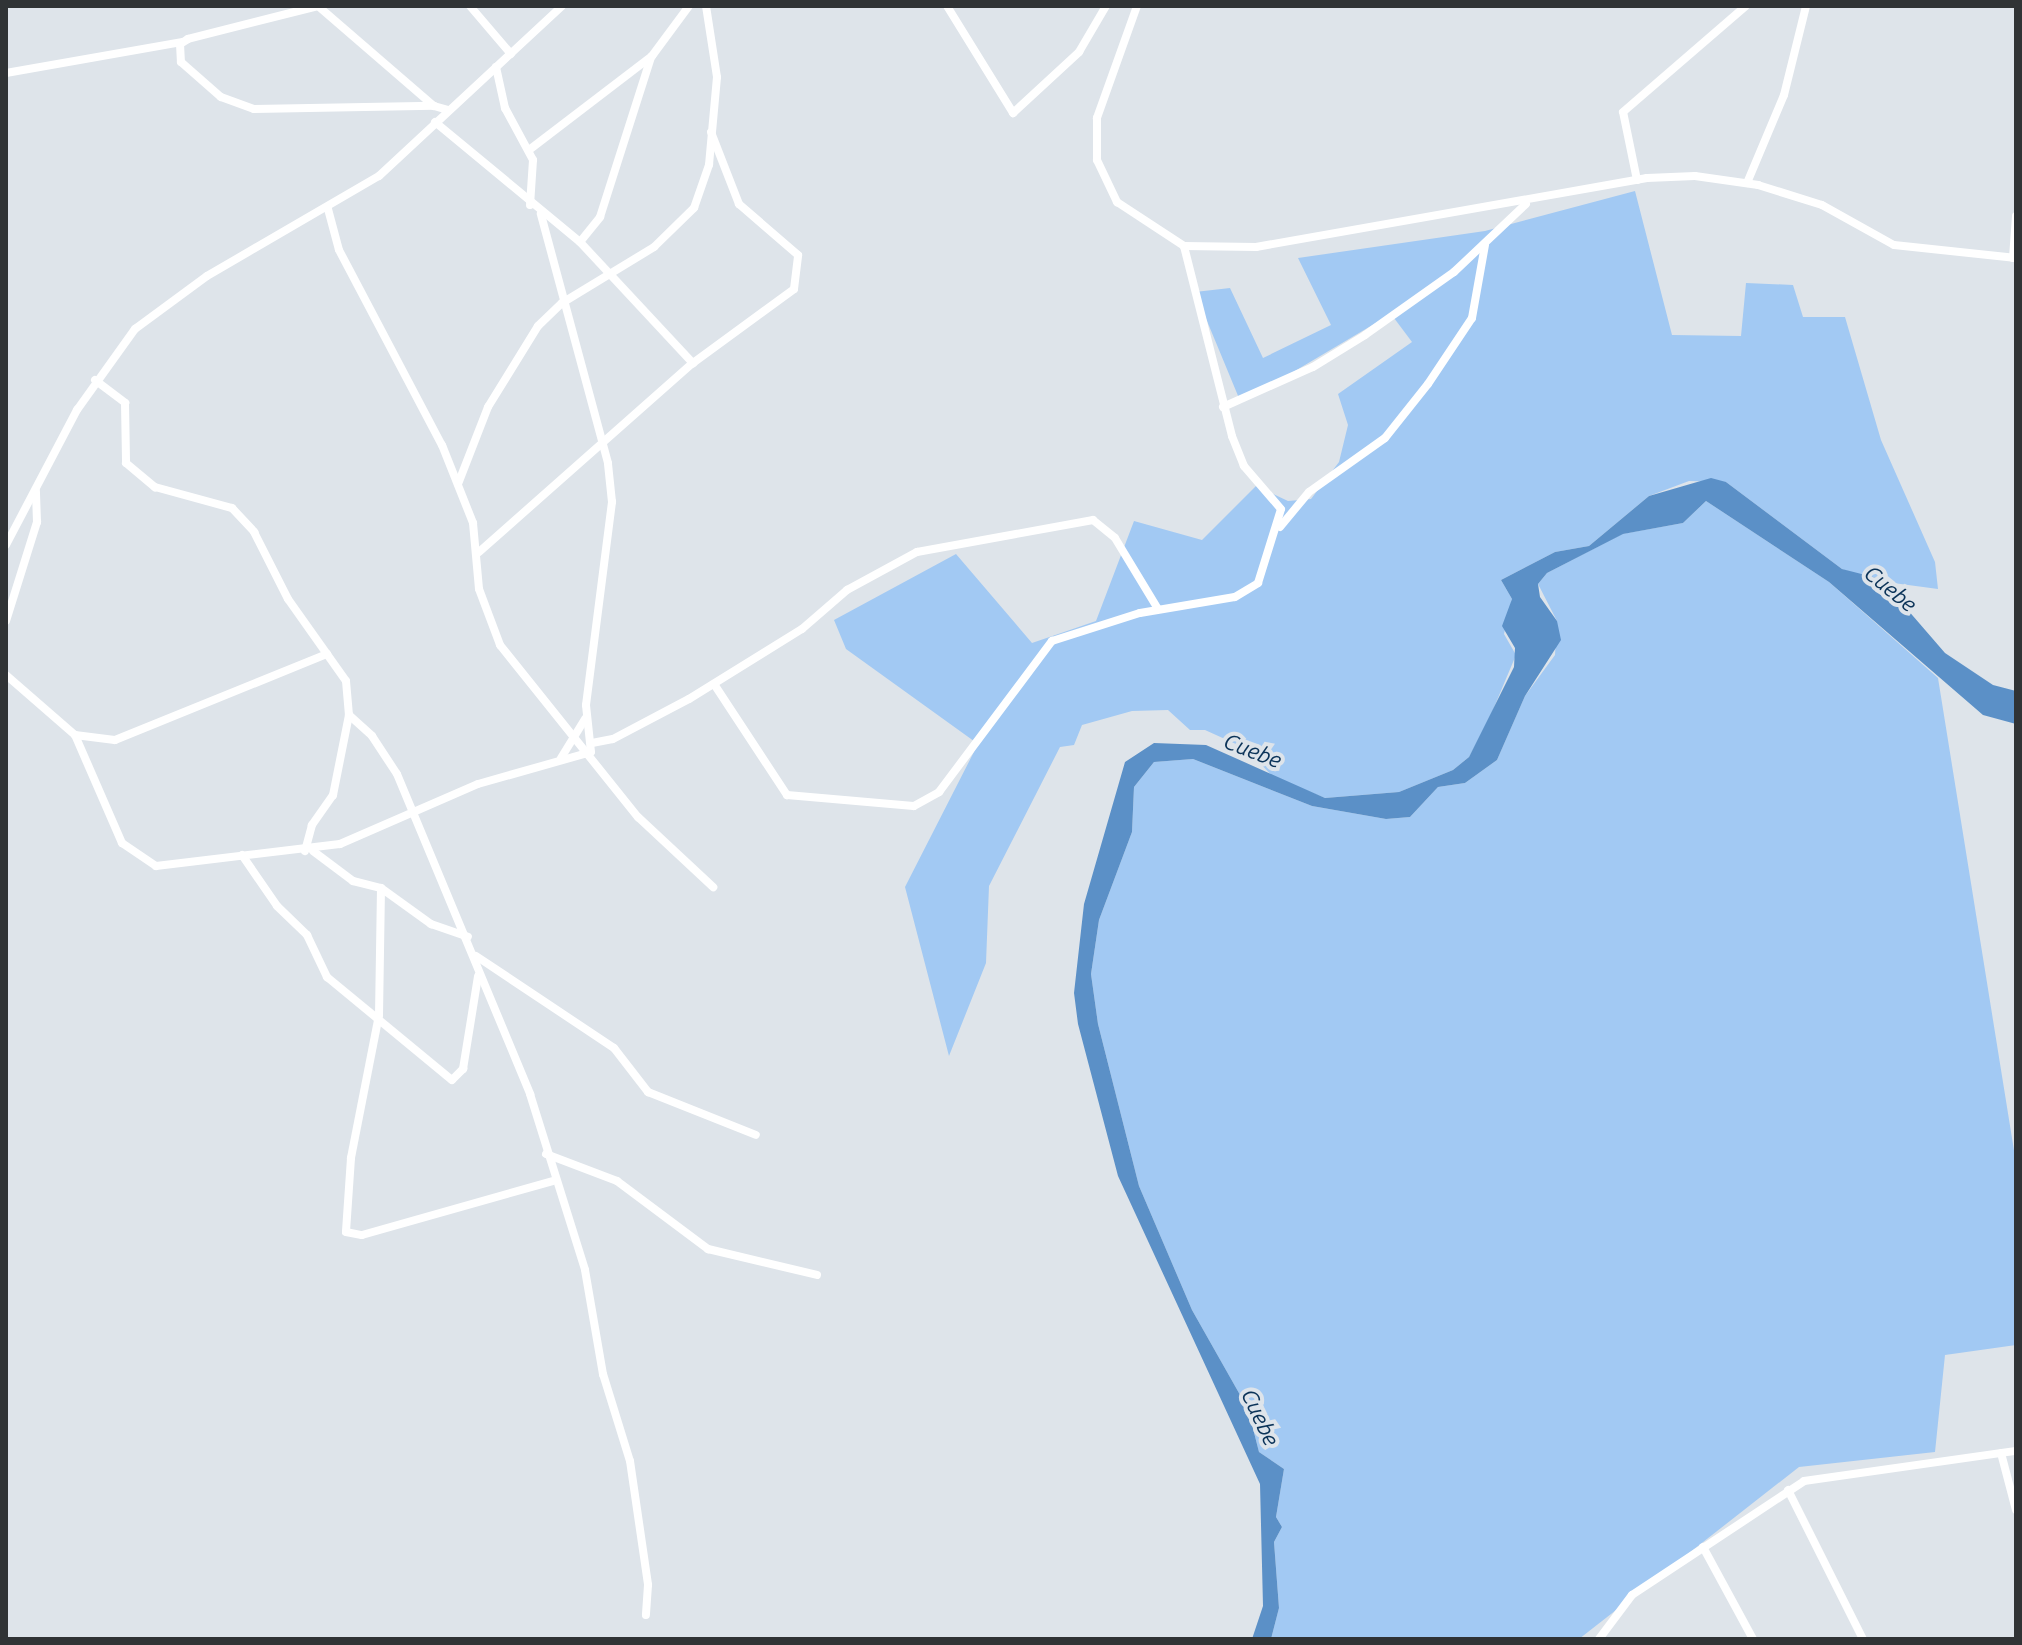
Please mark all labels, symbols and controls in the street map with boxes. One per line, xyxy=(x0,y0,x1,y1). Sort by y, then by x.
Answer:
water label: Cuebe xyxy=(1859,559,1923,617)
water label: Cuebe xyxy=(1220,727,1286,773)
water label: Cuebe xyxy=(1236,1384,1286,1450)

